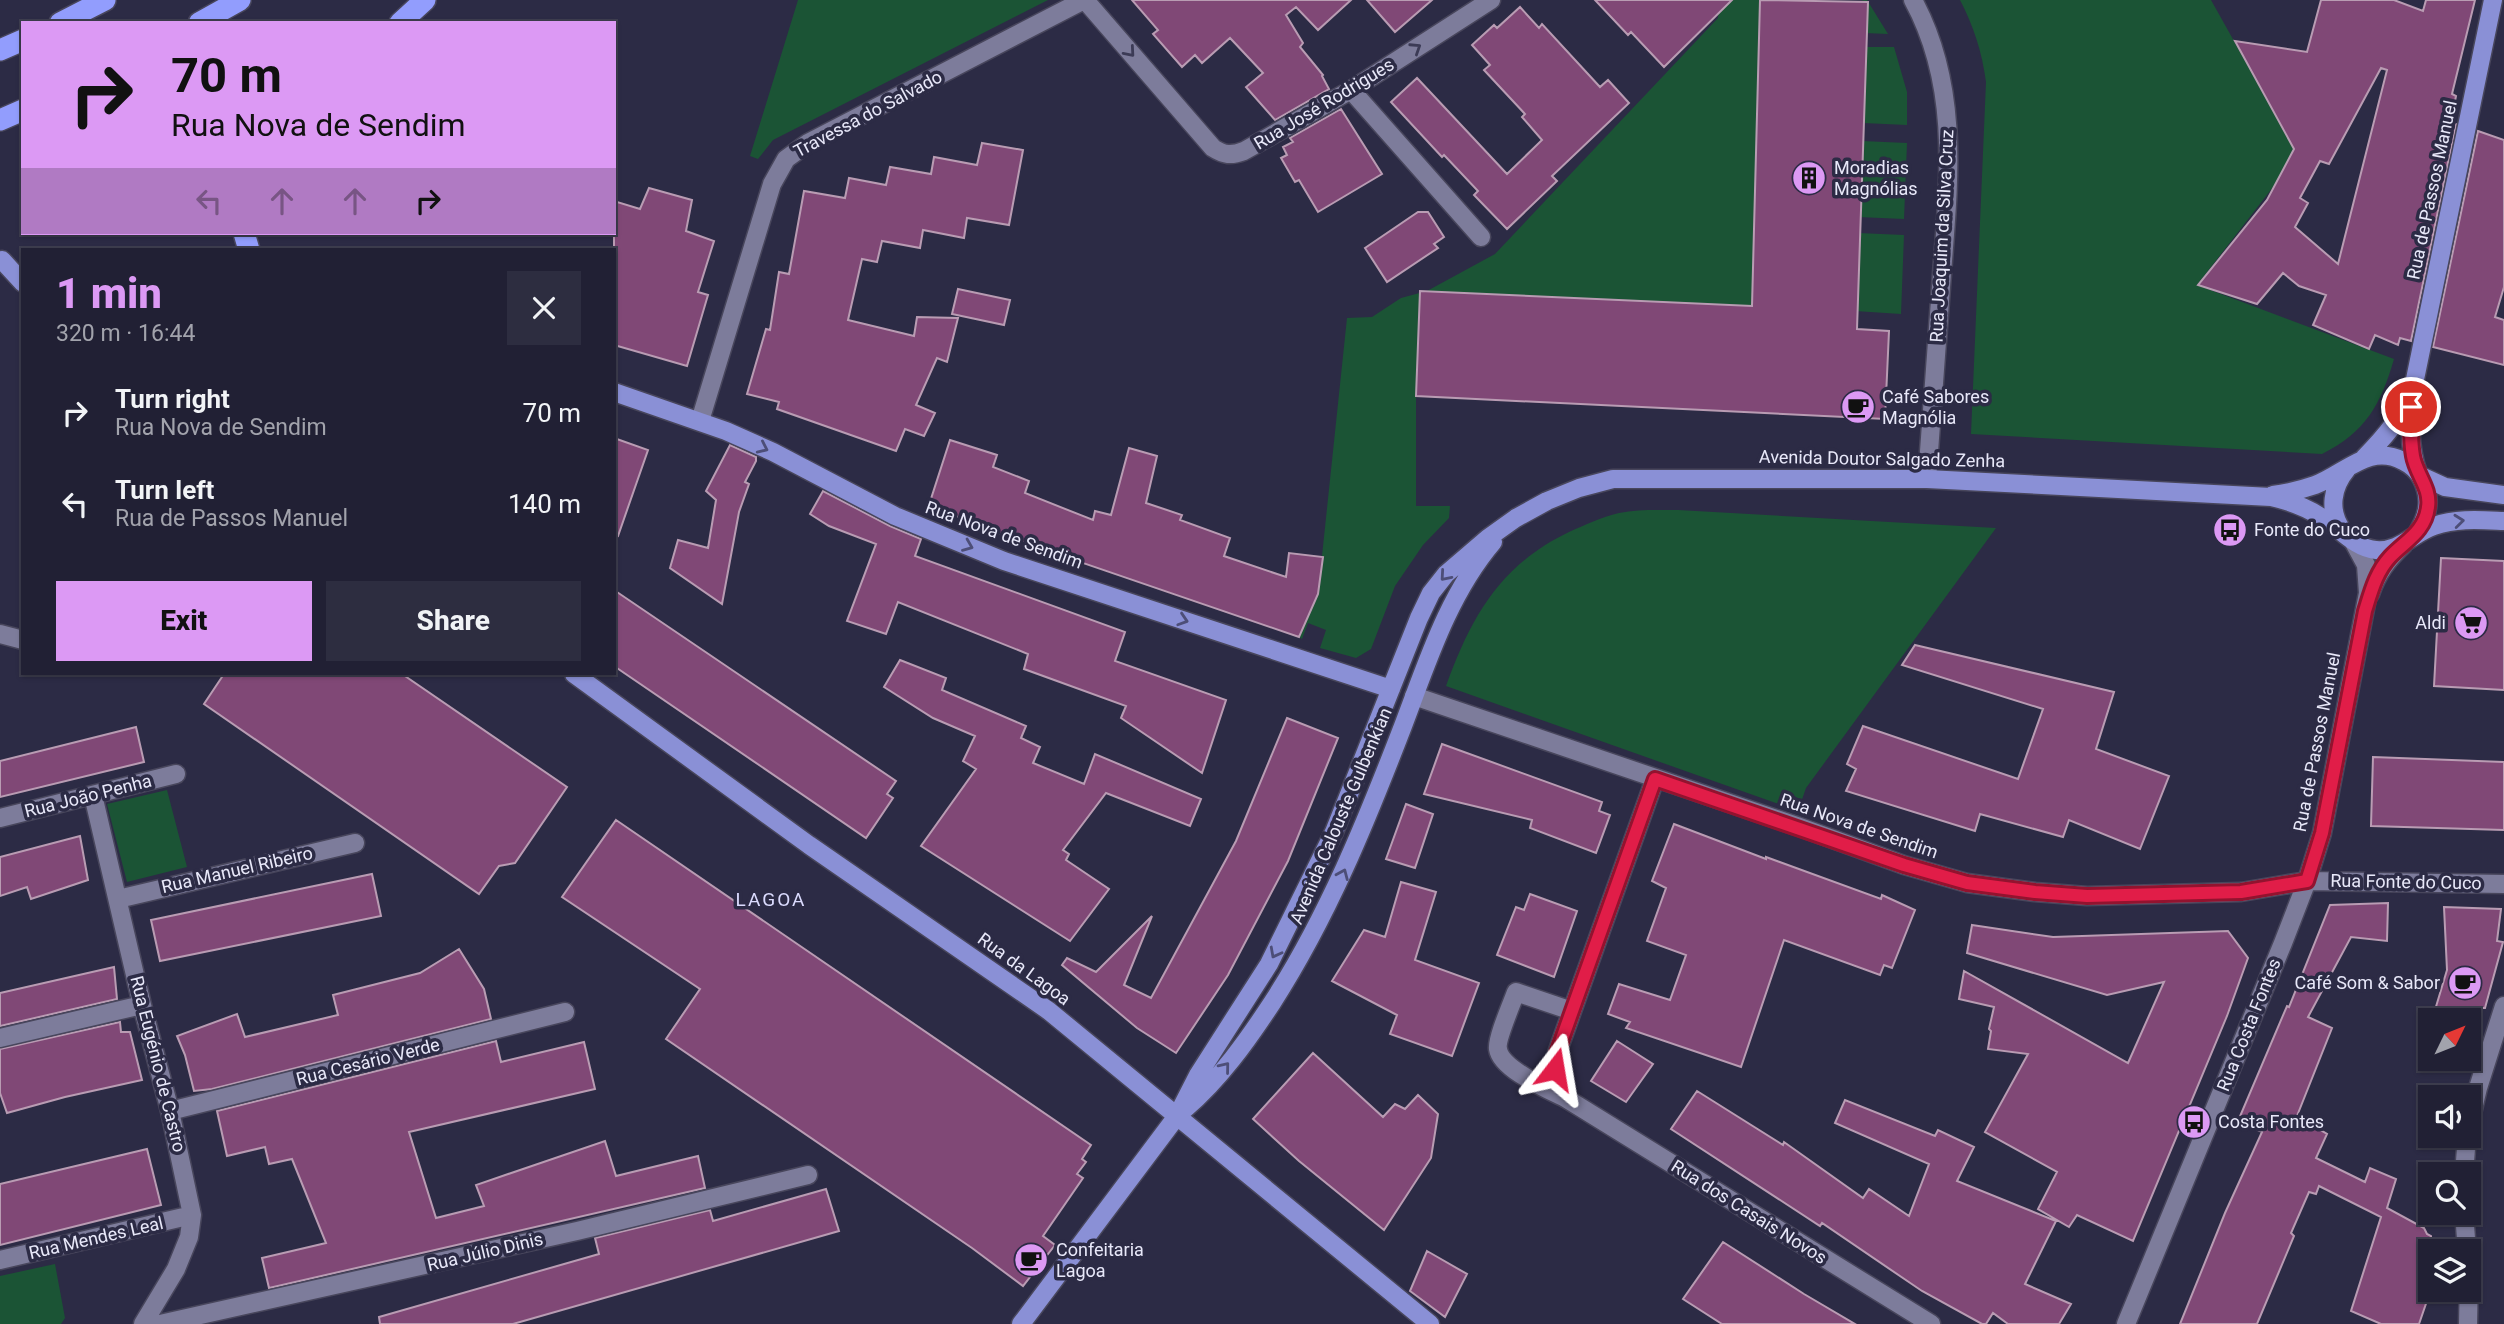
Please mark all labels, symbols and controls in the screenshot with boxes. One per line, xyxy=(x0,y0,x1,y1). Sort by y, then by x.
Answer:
one-way arrow xyxy=(1122,43,1134,56)
one-way arrow xyxy=(1408,44,1421,57)
text: 70 m xyxy=(171,47,282,104)
icon: right xyxy=(56,49,147,140)
street label: Rua José Rodrigues xyxy=(1250,53,1398,154)
street label: Travessa do Salvado xyxy=(790,66,946,162)
street label: Rua de Passos Manuel xyxy=(2402,99,2461,281)
text: Rua Nova de Sendim xyxy=(171,106,466,144)
street label: Rua Joaquim da Silva Cruz xyxy=(1925,129,1958,343)
place label: Moradias Magnólias xyxy=(1834,157,1918,199)
building icon: Moradias Magnólias xyxy=(1790,159,1828,197)
icon: left xyxy=(190,182,228,220)
icon: ahead xyxy=(263,182,301,220)
icon: ahead xyxy=(336,182,374,220)
icon: right xyxy=(409,182,447,220)
text: 1 min xyxy=(56,269,162,318)
button: close xyxy=(507,271,581,345)
text: 320 m · 16:44 xyxy=(56,320,195,347)
pin xyxy=(2381,377,2441,437)
text: Turn right xyxy=(115,384,230,414)
place label: Café Sabores Magnólia xyxy=(1882,386,1989,428)
cafe icon: Café Sabores Magnólia xyxy=(1839,388,1877,426)
icon: arrive xyxy=(2392,388,2430,426)
icon: right xyxy=(56,394,94,432)
text: 70 m xyxy=(523,398,581,428)
text: Rua Nova de Sendim xyxy=(115,414,327,441)
one-way arrow xyxy=(756,440,768,454)
street label: Avenida Doutor Salgado Zenha xyxy=(1759,446,2005,471)
text: Turn left xyxy=(115,475,214,505)
icon: left xyxy=(56,485,94,523)
text: 140 m xyxy=(508,489,581,519)
street label: Rua Nova de Sendim xyxy=(923,496,1086,573)
text: Rua de Passos Manuel xyxy=(115,505,348,532)
bus stop icon: Fonte do Cuco xyxy=(2211,511,2249,549)
one-way arrow xyxy=(2453,514,2465,529)
place label: Fonte do Cuco xyxy=(2254,519,2370,540)
one-way arrow xyxy=(961,538,973,552)
one-way arrow xyxy=(1440,568,1453,581)
button: Exit xyxy=(56,581,312,661)
button: Share xyxy=(326,581,581,661)
supermarket icon: Aldi xyxy=(2452,604,2490,642)
one-way arrow xyxy=(1176,612,1188,627)
place label: Aldi xyxy=(2415,612,2446,633)
street label: Rua de Passos Manuel xyxy=(2289,650,2344,833)
street label: Avenida Calouste Gulbenkian xyxy=(1285,705,1396,927)
street label: Rua João Penha xyxy=(22,770,154,821)
street label: Rua Nova de Sendim xyxy=(1777,789,1941,862)
street label: Rua Manuel Ribeiro xyxy=(159,842,315,897)
one-way arrow xyxy=(1334,868,1348,880)
street label: Rua Fonte do Cuco xyxy=(2330,870,2482,893)
district label: LAGOA xyxy=(736,888,806,911)
street label: Rua da Lagoa xyxy=(974,928,1075,1009)
one-way arrow xyxy=(1270,946,1283,958)
street label: Rua Costa Fontes xyxy=(2212,955,2285,1094)
cafe icon: Café Som & Sabor xyxy=(2446,964,2484,1002)
place label: Café Som & Sabor xyxy=(2295,972,2440,993)
street label: Rua Eugénio de Castro xyxy=(126,974,191,1154)
north arrow xyxy=(2418,1008,2482,1071)
map controls xyxy=(2418,1008,2481,1302)
position arrow xyxy=(1518,1032,1592,1106)
street label: Rua Cesário Verde xyxy=(294,1034,442,1089)
one-way arrow xyxy=(1217,1063,1229,1076)
button: sound xyxy=(2418,1085,2481,1148)
bus stop icon: Costa Fontes xyxy=(2175,1103,2213,1141)
place label: Costa Fontes xyxy=(2218,1111,2324,1132)
street label: Rua dos Casais Novos xyxy=(1668,1155,1831,1268)
button: search xyxy=(2418,1162,2481,1225)
street label: Rua Mendes Leal xyxy=(27,1212,165,1263)
street label: Rua Júlio Dinis xyxy=(425,1228,545,1275)
place label: Confeitaria Lagoa xyxy=(1056,1239,1144,1281)
button: layers xyxy=(2418,1239,2481,1302)
cafe icon: Confeitaria Lagoa xyxy=(1012,1241,1050,1279)

